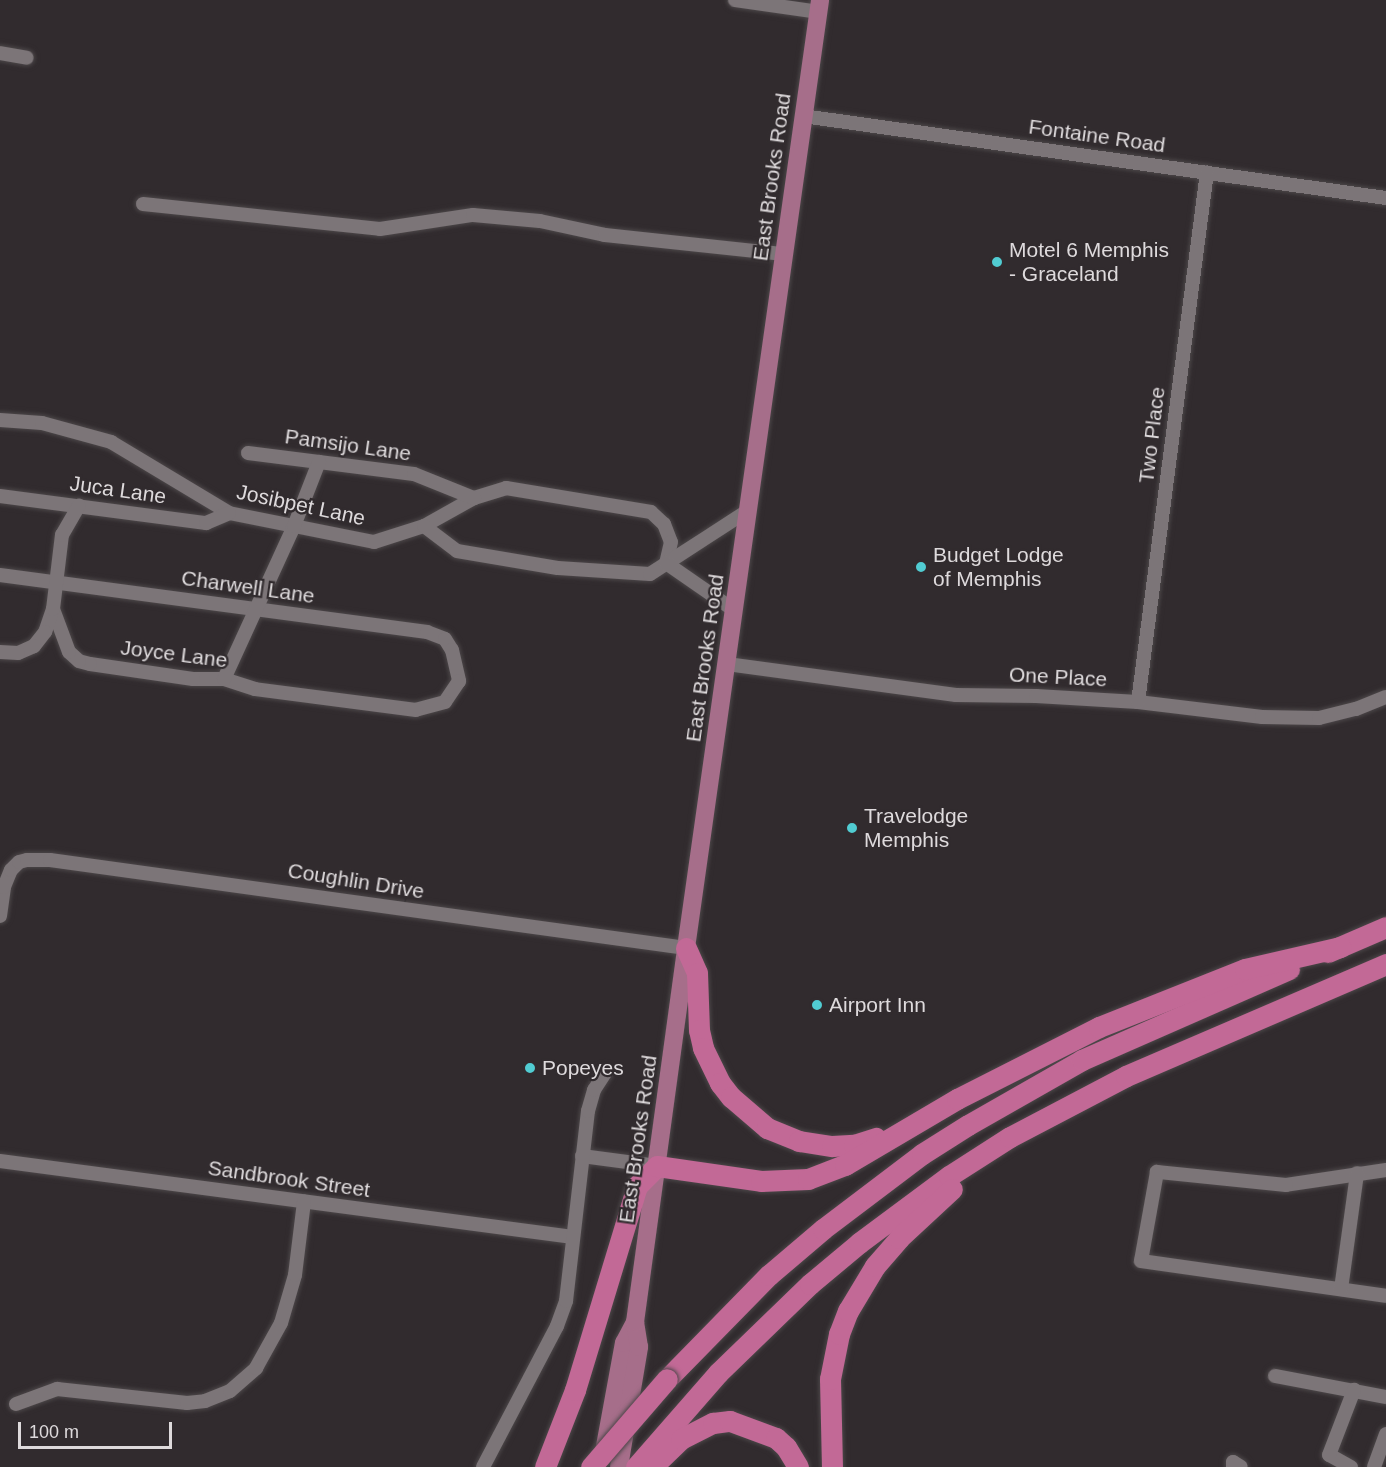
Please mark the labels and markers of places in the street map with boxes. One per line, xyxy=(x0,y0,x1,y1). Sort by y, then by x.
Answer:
place label: Motel 6 Memphis - Graceland xyxy=(1009,237,1169,287)
marker: Motel 6 Memphis - Graceland xyxy=(990,255,1004,269)
place label: Budget Lodge of Memphis xyxy=(933,542,1064,592)
marker: Budget Lodge of Memphis xyxy=(914,560,928,574)
place label: Travelodge Memphis xyxy=(864,803,968,853)
marker: Travelodge Memphis xyxy=(845,821,859,835)
place label: Airport Inn xyxy=(829,992,926,1018)
marker: Airport Inn xyxy=(810,998,824,1012)
place label: Popeyes xyxy=(542,1055,624,1081)
marker: Popeyes xyxy=(523,1061,537,1075)

